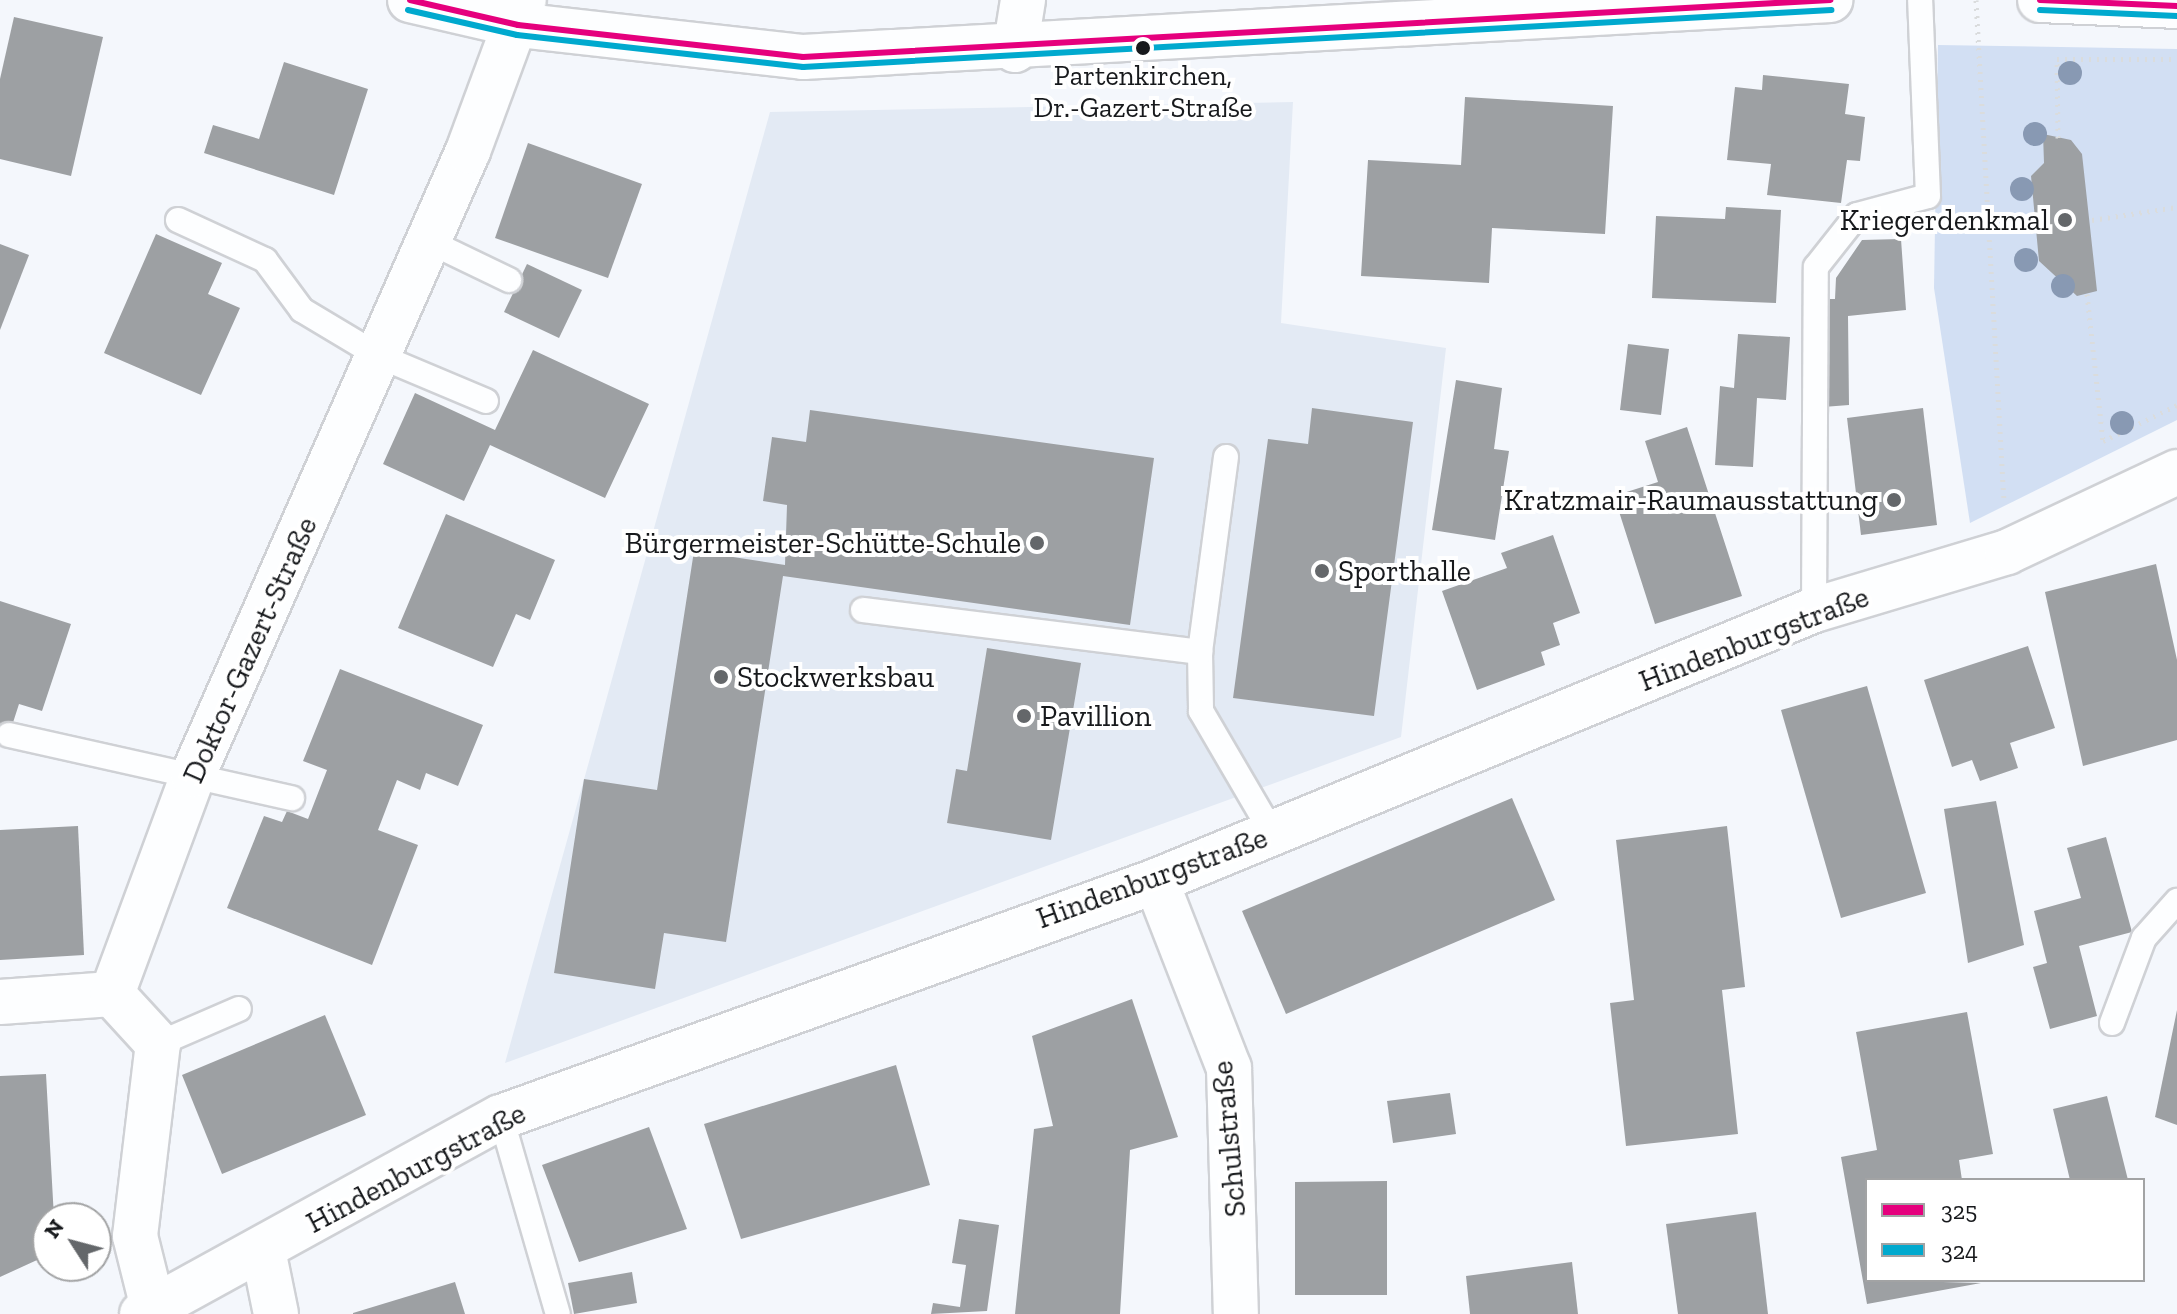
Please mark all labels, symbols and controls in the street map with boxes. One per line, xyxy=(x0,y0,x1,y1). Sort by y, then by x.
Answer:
marker: Partenkirchen, Dr.-Gazert-Straße xyxy=(1135,40,1151,56)
place label: Partenkirchen, Dr.-Gazert-Straße xyxy=(1033,59,1253,125)
place label: Kriegerdenkmal xyxy=(1840,202,2049,238)
marker: Kriegerdenkmal xyxy=(2056,211,2074,229)
place label: Kratzmair-Raumausstattung xyxy=(1504,482,1878,518)
marker: Kratzmair-Raumausstattung xyxy=(1885,491,1903,509)
street label: Doktor-Gazert-Straße xyxy=(175,512,325,788)
place label: Bürgermeister-Schütte-Schule xyxy=(625,525,1021,561)
marker: Bürgermeister-Schütte-Schule xyxy=(1028,534,1046,552)
place label: Sporthalle xyxy=(1338,553,1471,589)
marker: Sporthalle xyxy=(1313,562,1331,580)
street label: Hindenburgstraße xyxy=(1634,579,1874,699)
place label: Stockwerksbau xyxy=(737,659,934,695)
marker: Stockwerksbau xyxy=(712,668,730,686)
place label: Pavillion xyxy=(1040,698,1152,734)
marker: Pavillion xyxy=(1015,707,1033,725)
street label: Hindenburgstraße xyxy=(1032,820,1272,936)
street label: Schulstraße xyxy=(1204,1059,1254,1219)
street label: Hindenburgstraße xyxy=(300,1095,532,1241)
legend xyxy=(1865,1178,2145,1282)
text: 325 xyxy=(1941,1196,1977,1225)
north arrow xyxy=(32,1202,112,1282)
text: N xyxy=(38,1214,70,1243)
text: 324 xyxy=(1941,1236,1978,1265)

